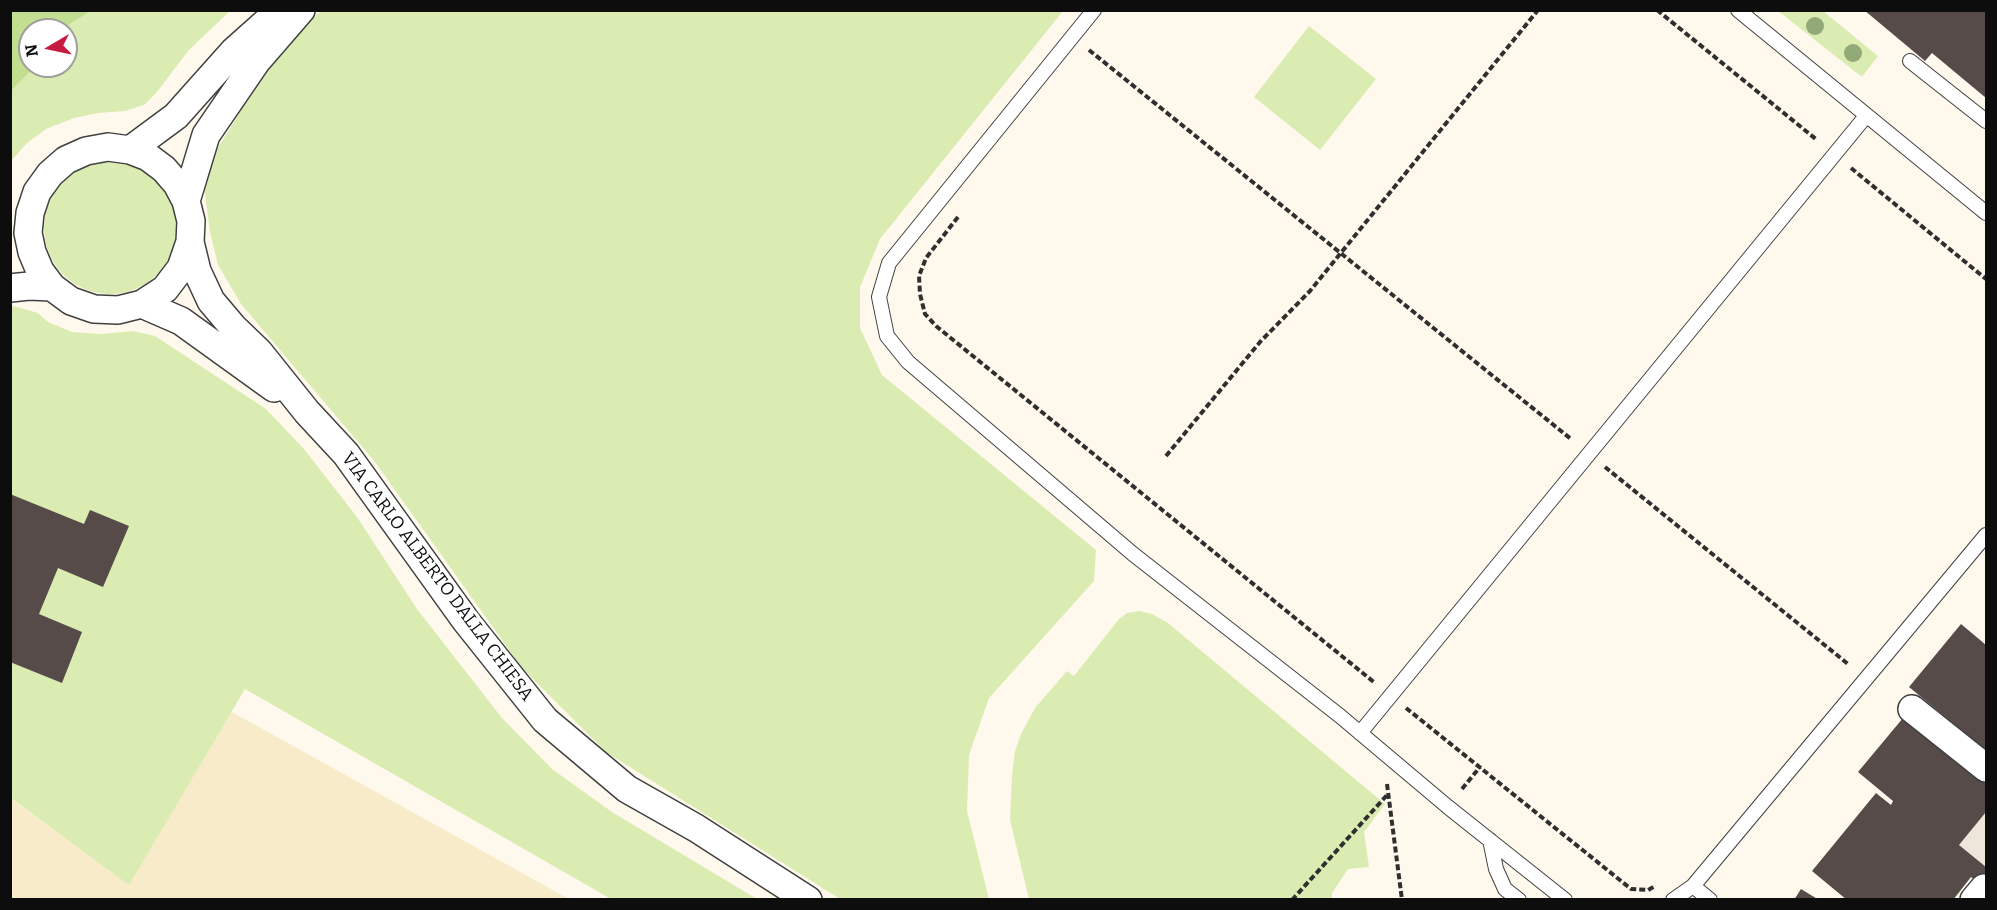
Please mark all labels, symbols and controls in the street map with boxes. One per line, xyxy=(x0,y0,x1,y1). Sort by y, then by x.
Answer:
north arrow xyxy=(18,18,78,78)
text: N xyxy=(21,43,42,58)
street label: VIA CARLO ALBERTO DALLA CHIESA xyxy=(336,449,538,705)

